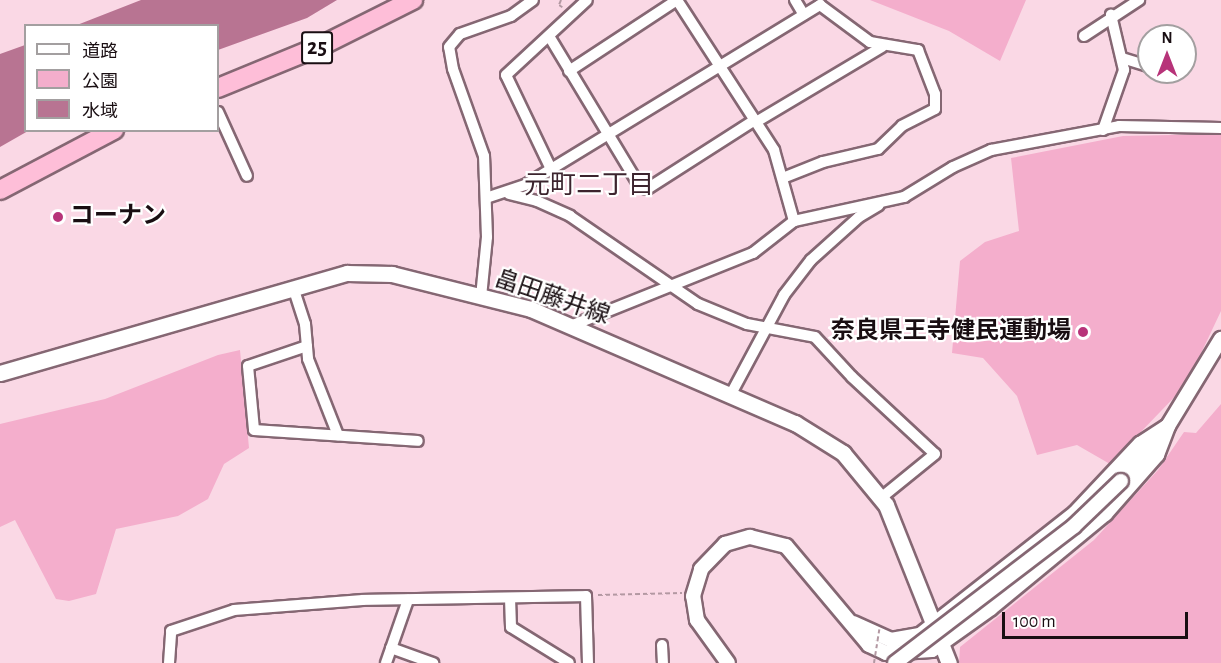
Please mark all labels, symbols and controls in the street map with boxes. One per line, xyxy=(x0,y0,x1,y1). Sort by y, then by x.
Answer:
legend xyxy=(24,24,219,132)
north arrow xyxy=(1137,24,1197,84)
road number: 25 xyxy=(300,29,334,67)
text: N xyxy=(1161,30,1173,46)
text: 道路 xyxy=(82,43,118,61)
text: 公園 xyxy=(82,73,118,91)
text: 水域 xyxy=(82,103,118,121)
district label: 元町二丁目 xyxy=(524,170,654,202)
place label: コーナン xyxy=(70,203,166,231)
marker: コーナン xyxy=(51,210,65,224)
street label: 畠田藤井線 xyxy=(491,265,613,331)
place label: 奈良県王寺健民運動場 xyxy=(831,318,1071,346)
marker: 奈良県王寺健民運動場 xyxy=(1076,325,1090,339)
scale bar xyxy=(1005,600,1191,638)
text: 100 m xyxy=(1013,613,1056,631)

